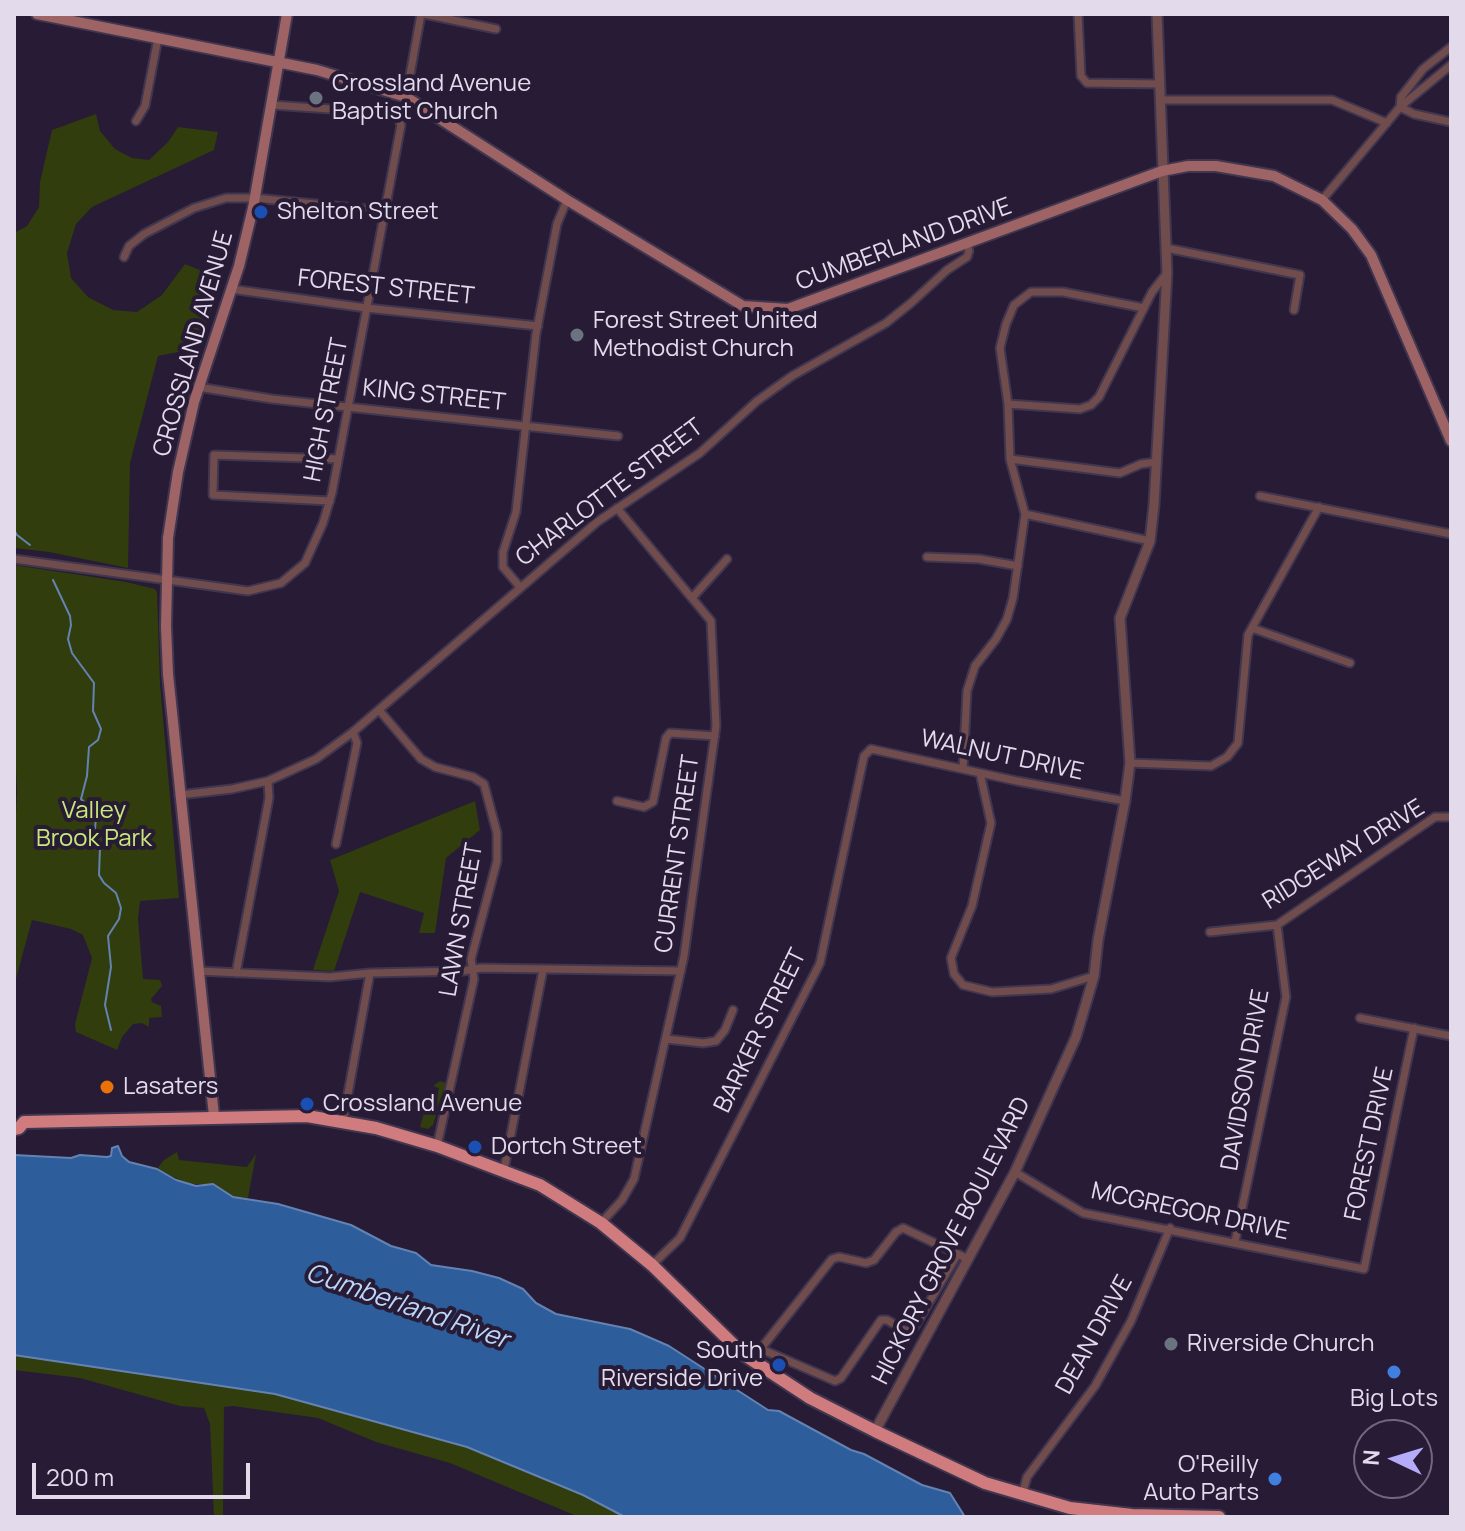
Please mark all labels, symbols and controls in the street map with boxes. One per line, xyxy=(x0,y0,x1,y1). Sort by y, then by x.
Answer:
place label: Crossland Avenue Baptist Church xyxy=(332,70,531,126)
marker: Crossland Avenue Baptist Church xyxy=(307,89,325,107)
street label: CUMBERLAND DRIVE xyxy=(792,193,1016,297)
place label: Shelton Street xyxy=(277,198,439,226)
marker: Shelton Street xyxy=(252,203,270,221)
street label: CROSSLAND AVENUE xyxy=(148,228,240,460)
street label: FOREST STREET xyxy=(296,264,476,312)
place label: Forest Street United Methodist Church xyxy=(593,307,818,363)
marker: Forest Street United Methodist Church xyxy=(568,326,586,344)
street label: HIGH STREET xyxy=(299,336,355,484)
street label: KING STREET xyxy=(361,374,507,418)
street label: CHARLOTTE STREET xyxy=(511,413,709,573)
street label: WALNUT DRIVE xyxy=(918,725,1086,787)
street label: CURRENT STREET xyxy=(650,753,706,955)
street label: RIDGEWAY DRIVE xyxy=(1258,794,1430,916)
park label: Valley Brook Park xyxy=(36,797,152,853)
street label: LAWN STREET xyxy=(434,841,490,999)
street label: BARKER STREET xyxy=(709,944,813,1118)
street label: DAVIDSON DRIVE xyxy=(1216,987,1276,1173)
street label: FOREST DRIVE xyxy=(1340,1064,1400,1224)
place label: Lasaters xyxy=(123,1073,218,1101)
marker: Lasaters xyxy=(98,1078,116,1096)
place label: Crossland Avenue xyxy=(323,1090,522,1118)
street label: HICKORY GROVE BOULEVARD xyxy=(867,1092,1037,1390)
marker: Crossland Avenue xyxy=(298,1095,316,1113)
place label: Dortch Street xyxy=(491,1133,642,1161)
marker: Dortch Street xyxy=(466,1138,484,1156)
street label: MCGREGOR DRIVE xyxy=(1088,1177,1292,1247)
water label: Cumberland River xyxy=(302,1258,512,1356)
street label: DEAN DRIVE xyxy=(1051,1271,1139,1399)
place label: Riverside Church xyxy=(1187,1330,1375,1358)
marker: Riverside Church xyxy=(1162,1335,1180,1353)
place label: South Riverside Drive xyxy=(601,1337,763,1393)
marker: South Riverside Drive xyxy=(770,1356,788,1374)
marker: Big Lots xyxy=(1385,1363,1403,1381)
place label: Big Lots xyxy=(1350,1385,1438,1413)
north arrow xyxy=(1353,1419,1433,1499)
scale bar xyxy=(36,1447,254,1497)
text: N xyxy=(1356,1449,1387,1466)
place label: O'Reilly Auto Parts xyxy=(1143,1451,1259,1507)
text: 200 m xyxy=(46,1460,114,1493)
marker: O'Reilly Auto Parts xyxy=(1266,1470,1284,1488)

